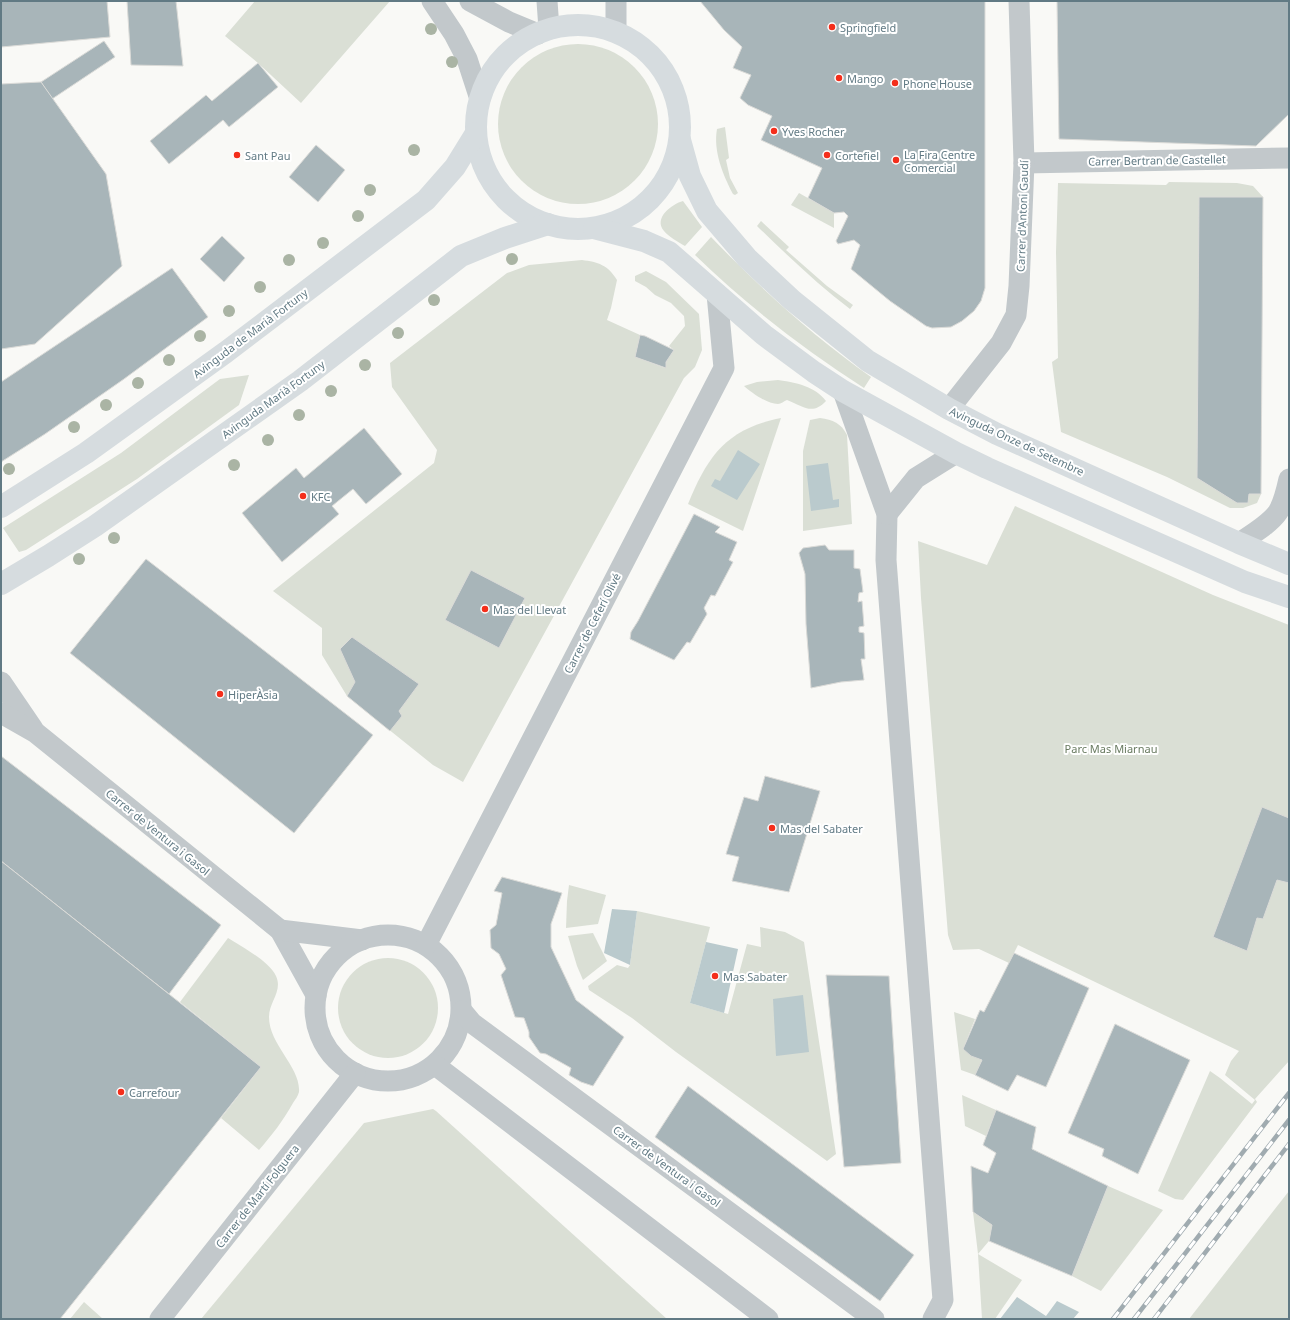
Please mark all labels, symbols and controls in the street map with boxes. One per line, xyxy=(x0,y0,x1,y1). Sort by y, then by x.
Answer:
place label: Springfield xyxy=(840,20,896,35)
marker: Springfield xyxy=(827,22,837,32)
place label: Mango xyxy=(847,71,884,86)
marker: Mango xyxy=(834,73,844,83)
place label: Phone House xyxy=(903,76,972,91)
marker: Phone House xyxy=(890,78,900,88)
place label: Yves Rocher xyxy=(782,124,845,139)
marker: Yves Rocher xyxy=(769,126,779,136)
place label: La Fira Centre Comercial xyxy=(904,147,975,175)
place label: Sant Pau xyxy=(245,148,290,163)
place label: Cortefiel xyxy=(835,148,879,163)
marker: Sant Pau xyxy=(232,150,242,160)
marker: Cortefiel xyxy=(822,150,832,160)
street label: Carrer Bertran de Castellet xyxy=(1088,151,1226,169)
marker: La Fira Centre Comercial xyxy=(891,155,901,165)
street label: Carrer d'Antoni Gaudí xyxy=(1013,159,1031,272)
street label: Avinguda de Marià Fortuny xyxy=(190,285,311,381)
street label: Avinguda Marià Fortuny xyxy=(218,356,328,442)
street label: Avinguda Onze de Setembre xyxy=(947,403,1087,479)
place label: KFC xyxy=(311,489,331,504)
marker: KFC xyxy=(298,491,308,501)
street label: Carrer de Ceferí Olivé xyxy=(560,570,624,676)
place label: Mas del Llevat xyxy=(493,602,566,617)
marker: Mas del Llevat xyxy=(480,604,490,614)
place label: HiperÀsia xyxy=(228,687,278,702)
marker: HiperÀsia xyxy=(215,689,225,699)
park label: Parc Mas Miarnau xyxy=(1065,741,1157,756)
street label: Carrer de Ventura i Gasol xyxy=(103,785,213,879)
place label: Mas del Sabater xyxy=(780,821,863,836)
marker: Mas del Sabater xyxy=(767,823,777,833)
place label: Mas Sabater xyxy=(723,969,788,984)
marker: Mas Sabater xyxy=(710,971,720,981)
place label: Carrefour xyxy=(129,1085,179,1100)
marker: Carrefour xyxy=(116,1087,126,1097)
street label: Carrer de Ventura i Gasol xyxy=(610,1122,724,1210)
street label: Carrer de Martí Folguera xyxy=(212,1141,302,1251)

